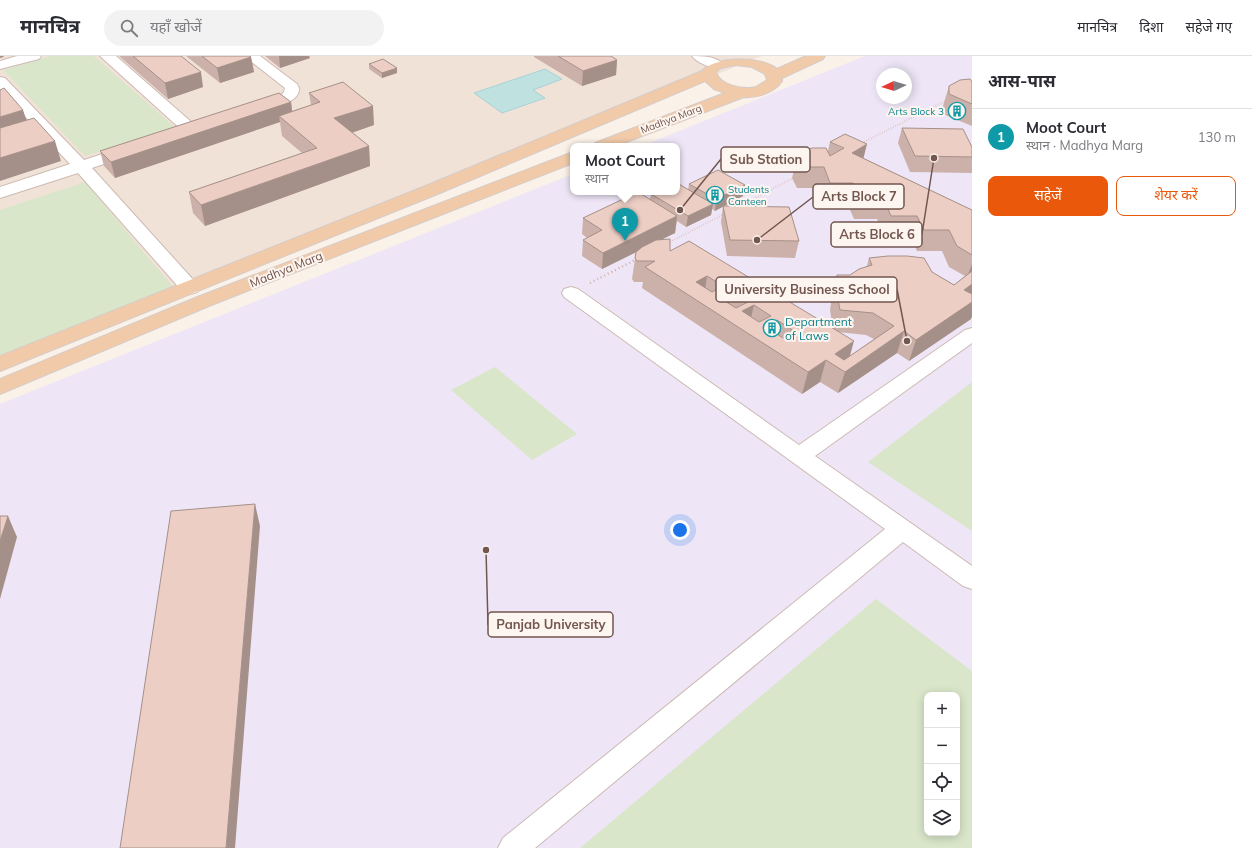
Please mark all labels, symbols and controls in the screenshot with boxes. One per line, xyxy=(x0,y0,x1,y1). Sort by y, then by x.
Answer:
search box xyxy=(104,10,384,46)
text: मानचित्र xyxy=(20,14,80,38)
icon: search xyxy=(118,17,140,39)
text: यहाँ खोजें xyxy=(150,17,202,36)
text: मानचित्र xyxy=(1077,18,1117,36)
text: दिशा xyxy=(1139,18,1163,36)
text: सहेजे गए xyxy=(1185,18,1232,36)
north arrow xyxy=(876,68,912,104)
text: आस-पास xyxy=(988,70,1055,91)
street label: Madhya Marg xyxy=(639,101,703,137)
building icon: Arts Block 3 xyxy=(947,101,967,121)
place label: Arts Block 3 xyxy=(888,105,944,118)
text: Moot Court xyxy=(1026,118,1106,137)
text: 1 xyxy=(997,129,1005,145)
text: 130 m xyxy=(1198,129,1236,145)
text: स्थान · Madhya Marg xyxy=(1026,137,1143,153)
popup xyxy=(570,143,680,195)
callout: Sub Station xyxy=(721,147,810,172)
text: Moot Court xyxy=(585,151,665,170)
text: Sub Station xyxy=(730,151,802,167)
text: स्थान xyxy=(585,170,609,186)
button: सहेजें xyxy=(988,176,1108,216)
button: शेयर करें xyxy=(1116,176,1236,216)
place label: Students Canteen xyxy=(728,183,769,208)
callout: Arts Block 7 xyxy=(813,184,904,209)
building icon: Students Canteen xyxy=(705,185,725,205)
text: Arts Block 7 xyxy=(821,188,897,204)
pin: 1 xyxy=(612,208,638,241)
callout: Arts Block 6 xyxy=(831,222,922,247)
text: Arts Block 6 xyxy=(839,226,915,242)
street label: Madhya Marg xyxy=(247,248,325,290)
callout: University Business School xyxy=(716,277,897,302)
text: University Business School xyxy=(724,281,890,298)
place label: Department of Laws xyxy=(785,314,852,343)
building icon: Department of Laws xyxy=(762,318,782,338)
your location xyxy=(670,520,690,540)
callout: Panjab University xyxy=(488,612,613,637)
text: Panjab University xyxy=(496,616,607,633)
map controls xyxy=(924,692,960,836)
button: + xyxy=(924,692,960,728)
button: − xyxy=(924,728,960,764)
button: locate xyxy=(924,764,960,800)
button: layers xyxy=(924,800,960,836)

